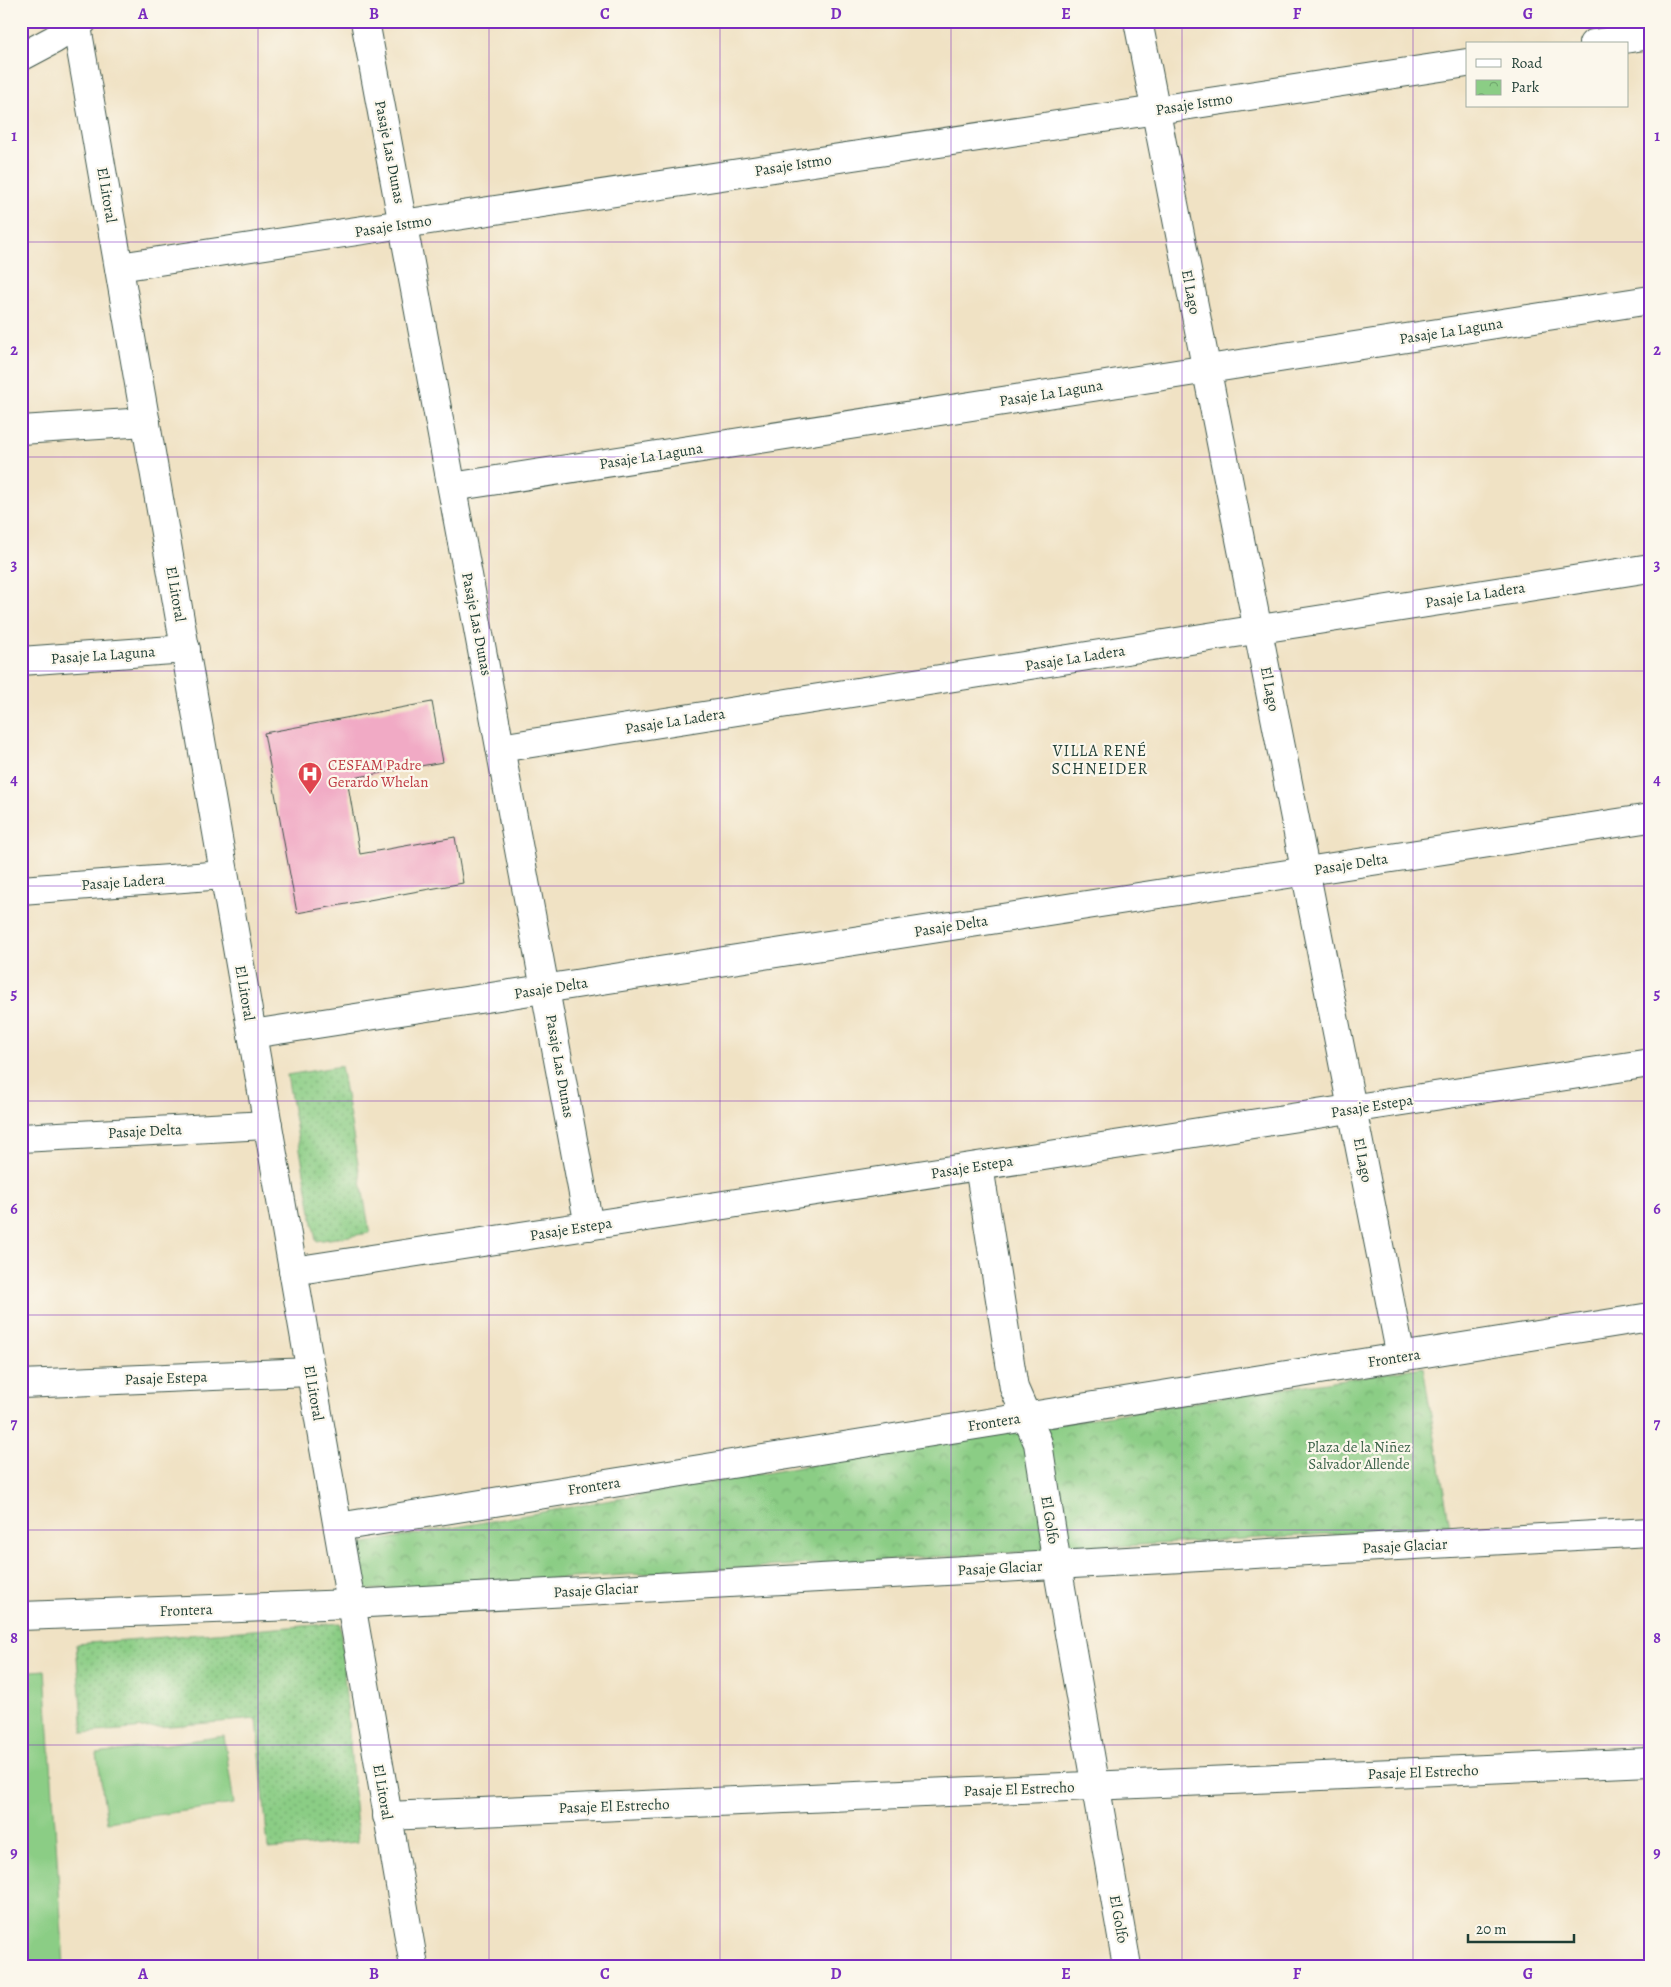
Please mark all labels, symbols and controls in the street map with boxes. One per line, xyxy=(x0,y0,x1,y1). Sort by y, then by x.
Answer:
text: A xyxy=(137,3,149,25)
text: B xyxy=(369,3,379,25)
text: C xyxy=(600,3,610,25)
text: D xyxy=(830,3,842,25)
text: E xyxy=(1061,3,1071,25)
text: F xyxy=(1293,3,1302,25)
text: G xyxy=(1523,3,1533,25)
legend xyxy=(1466,42,1628,108)
text: Road xyxy=(1511,53,1543,73)
text: Park xyxy=(1511,77,1540,97)
street label: Pasaje Istmo xyxy=(1154,88,1234,120)
street label: Pasaje Las Dunas xyxy=(370,99,410,205)
text: 1 xyxy=(11,125,17,147)
text: 1 xyxy=(1654,125,1660,147)
street label: Pasaje Istmo xyxy=(753,149,833,181)
street label: El Litoral xyxy=(92,166,122,225)
street label: Pasaje Istmo xyxy=(353,210,433,242)
street label: El Lago xyxy=(1177,268,1205,316)
street label: Pasaje La Laguna xyxy=(1398,313,1504,349)
text: 2 xyxy=(10,339,18,361)
text: 2 xyxy=(1653,339,1661,361)
street label: Pasaje La Laguna xyxy=(998,375,1104,411)
street label: Pasaje La Laguna xyxy=(598,438,704,474)
text: 3 xyxy=(11,554,18,576)
text: 3 xyxy=(1654,554,1661,576)
street label: El Litoral xyxy=(161,565,191,624)
street label: Pasaje Las Dunas xyxy=(457,571,497,677)
street label: Pasaje La Ladera xyxy=(1424,577,1526,613)
street label: Pasaje La Ladera xyxy=(1024,640,1126,676)
street label: Pasaje La Laguna xyxy=(50,641,156,669)
street label: El Lago xyxy=(1256,665,1284,713)
street label: Pasaje La Ladera xyxy=(624,703,726,739)
district label: VILLA RENÉ SCHNEIDER xyxy=(1052,740,1148,780)
place label: CESFAM Padre Gerardo Whelan xyxy=(328,755,429,792)
hospital icon: CESFAM Padre Gerardo Whelan xyxy=(297,761,323,795)
text: 4 xyxy=(10,769,18,791)
text: 4 xyxy=(1653,769,1661,791)
street label: Pasaje Delta xyxy=(1313,848,1389,880)
street label: Pasaje Ladera xyxy=(81,869,165,895)
street label: Pasaje Delta xyxy=(913,910,989,942)
street label: El Litoral xyxy=(230,964,260,1023)
street label: Pasaje Delta xyxy=(513,972,589,1004)
text: 5 xyxy=(11,983,18,1005)
text: 5 xyxy=(1654,983,1661,1005)
street label: Pasaje Las Dunas xyxy=(541,1013,579,1119)
street label: Pasaje Estepa xyxy=(1330,1090,1415,1122)
street label: Pasaje Delta xyxy=(107,1119,183,1143)
street label: El Lago xyxy=(1349,1136,1377,1184)
street label: Pasaje Estepa xyxy=(930,1151,1015,1183)
text: 6 xyxy=(10,1198,18,1220)
text: 6 xyxy=(1653,1198,1661,1220)
street label: Pasaje Estepa xyxy=(529,1213,614,1245)
street label: Frontera xyxy=(1366,1344,1422,1372)
street label: El Litoral xyxy=(299,1364,329,1423)
street label: Pasaje Estepa xyxy=(124,1367,208,1389)
street label: Frontera xyxy=(966,1408,1022,1436)
text: 7 xyxy=(11,1413,18,1435)
text: 7 xyxy=(1654,1413,1661,1435)
park label: Plaza de la Niñez Salvador Allende xyxy=(1307,1437,1411,1474)
street label: Frontera xyxy=(566,1472,622,1500)
street label: El Golfo xyxy=(1036,1494,1064,1546)
street label: Pasaje Glaciar xyxy=(1362,1534,1448,1558)
street label: Pasaje Glaciar xyxy=(957,1556,1043,1580)
street label: Pasaje Glaciar xyxy=(553,1578,639,1602)
street label: Frontera xyxy=(159,1599,213,1621)
text: 8 xyxy=(10,1627,18,1649)
text: 8 xyxy=(1653,1627,1661,1649)
street label: Pasaje El Estrecho xyxy=(1367,1760,1479,1784)
street label: El Litoral xyxy=(368,1763,398,1822)
street label: Pasaje El Estrecho xyxy=(963,1777,1075,1801)
street label: Pasaje El Estrecho xyxy=(558,1794,670,1818)
text: 9 xyxy=(10,1842,18,1864)
text: 9 xyxy=(1653,1842,1661,1864)
street label: El Golfo xyxy=(1105,1893,1133,1945)
scale bar xyxy=(1468,1912,1575,1944)
text: 20 m xyxy=(1476,1919,1507,1939)
text: A xyxy=(137,1963,149,1985)
text: B xyxy=(369,1963,379,1985)
text: C xyxy=(600,1963,610,1985)
text: D xyxy=(830,1963,842,1985)
text: E xyxy=(1061,1963,1071,1985)
text: F xyxy=(1293,1963,1302,1985)
text: G xyxy=(1523,1963,1533,1985)

